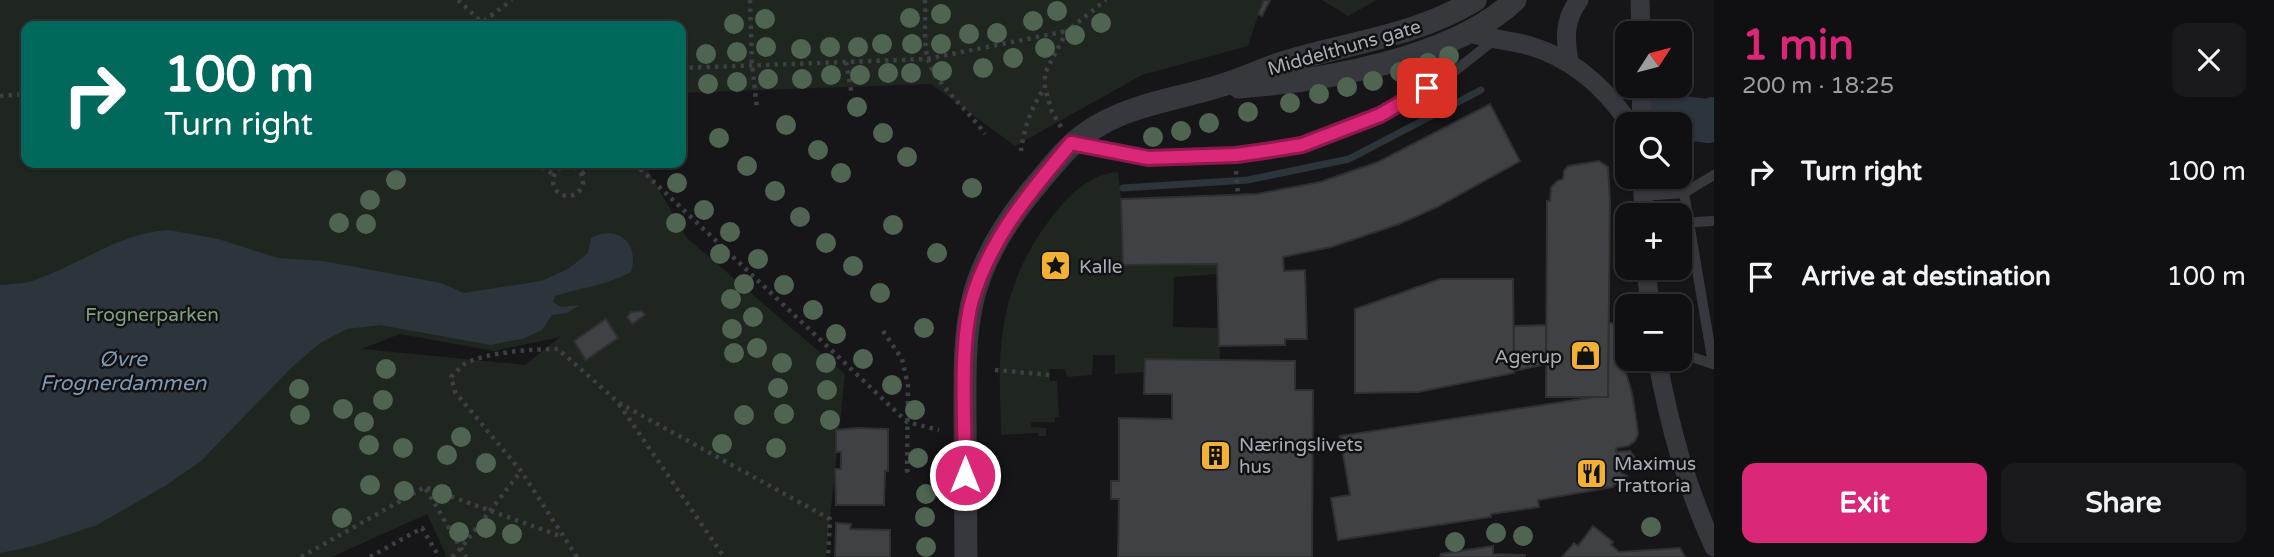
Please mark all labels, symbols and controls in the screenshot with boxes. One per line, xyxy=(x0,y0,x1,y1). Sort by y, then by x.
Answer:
street label: Middelthuns gate xyxy=(1265,16,1424,80)
text: 1 min xyxy=(1742,20,1854,71)
north arrow xyxy=(1615,21,1692,98)
map controls xyxy=(1615,21,1692,371)
button: close xyxy=(2172,23,2246,97)
text: 100 m xyxy=(164,46,314,105)
icon: right xyxy=(49,49,140,140)
pin xyxy=(1397,58,1457,118)
icon: arrive xyxy=(1408,69,1446,107)
text: 200 m · 18:25 xyxy=(1742,72,1894,100)
text: Turn right xyxy=(164,106,313,144)
button: search xyxy=(1615,112,1692,189)
icon: right xyxy=(1742,153,1780,191)
text: Turn right xyxy=(1801,156,1922,187)
text: 100 m xyxy=(2166,156,2246,187)
button: + xyxy=(1615,203,1692,280)
place icon: Kalle xyxy=(1039,249,1073,283)
place label: Kalle xyxy=(1079,256,1123,278)
icon: arrive xyxy=(1742,258,1780,296)
text: Arrive at destination xyxy=(1801,261,2051,292)
text: 100 m xyxy=(2166,261,2246,292)
button: − xyxy=(1615,294,1692,371)
park label: Frognerparken xyxy=(85,304,219,326)
shop icon: Agerup xyxy=(1568,339,1602,373)
place label: Agerup xyxy=(1494,346,1562,368)
water label: Øvre Frognerdammen xyxy=(40,347,208,396)
place label: Næringslivets hus xyxy=(1239,434,1363,478)
position arrow xyxy=(928,438,1002,512)
building icon: Næringslivets hus xyxy=(1199,438,1233,472)
place label: Maximus Trattoria xyxy=(1614,453,1696,497)
restaurant icon: Maximus Trattoria xyxy=(1574,457,1608,491)
button: Exit xyxy=(1742,463,1987,543)
button: Share xyxy=(2001,463,2246,543)

